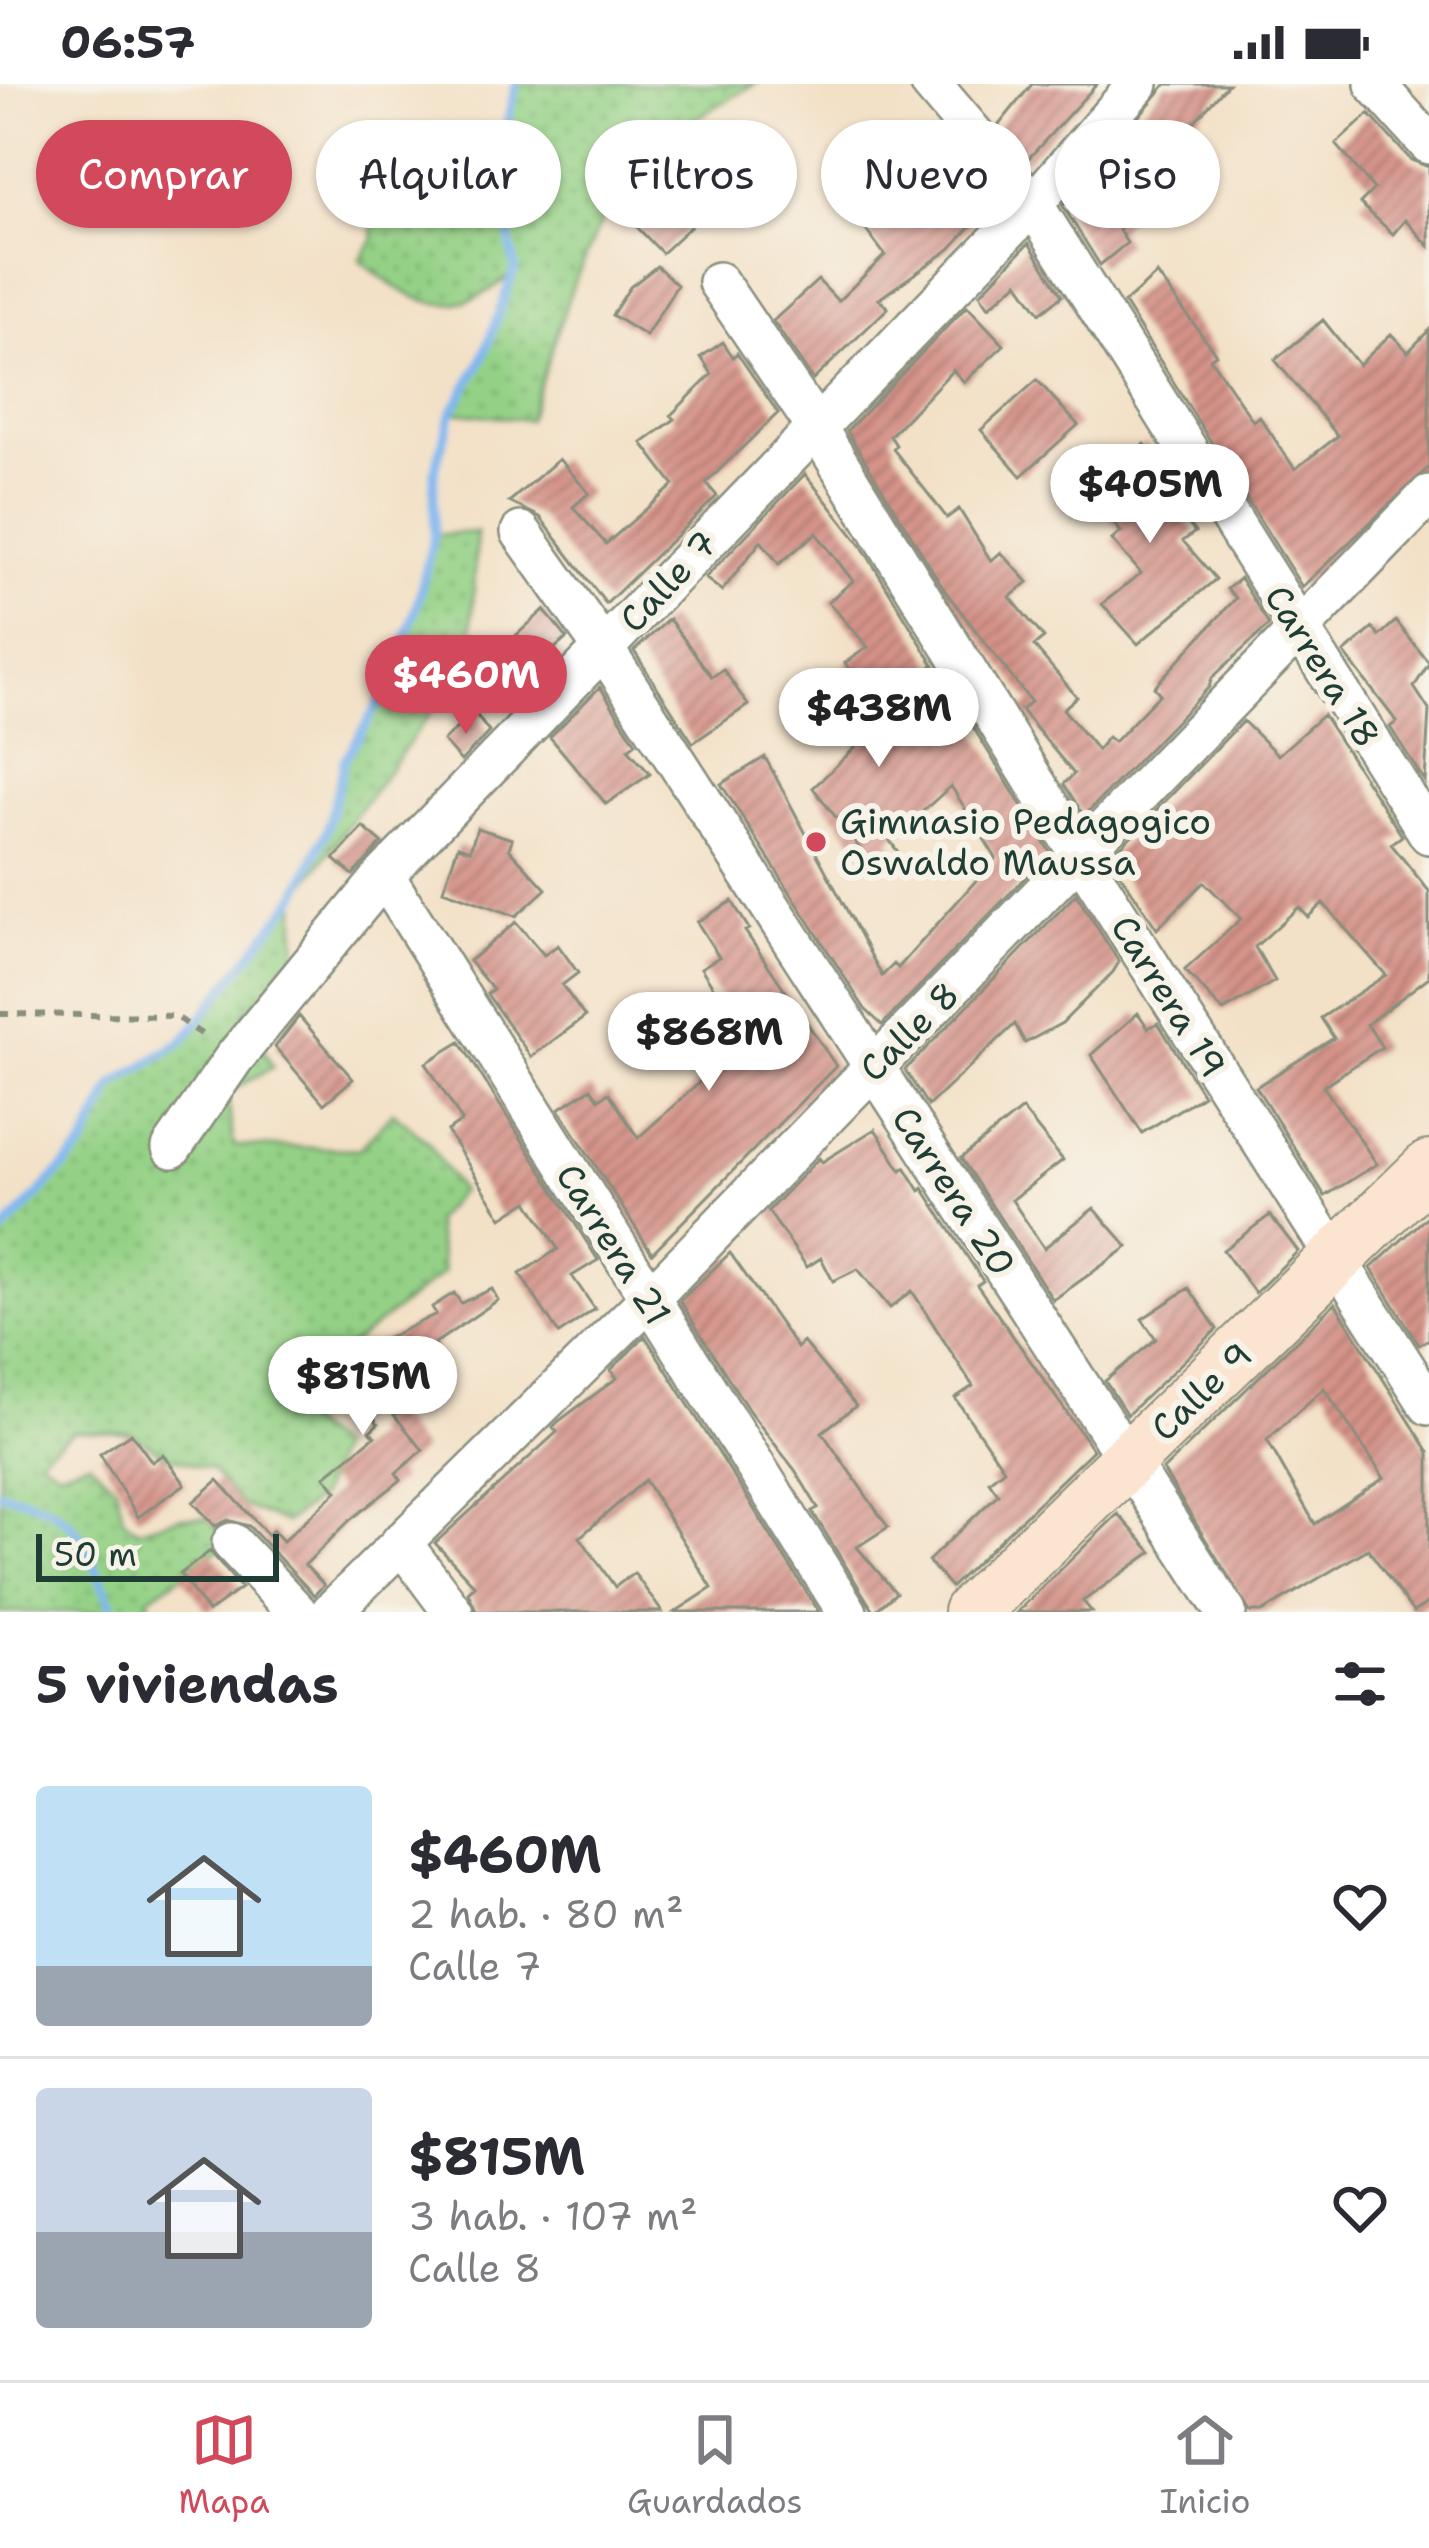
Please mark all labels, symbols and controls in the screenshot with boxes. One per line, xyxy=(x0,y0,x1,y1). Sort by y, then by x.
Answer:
text: 06:57 xyxy=(60,12,195,72)
chip: Comprar xyxy=(36,120,292,228)
chip: Alquilar xyxy=(316,120,561,228)
chip: Filtros xyxy=(585,120,797,228)
chip: Nuevo xyxy=(821,120,1031,228)
chip: Piso xyxy=(1055,120,1220,228)
pin: $405M xyxy=(1066,444,1234,546)
text: $405M xyxy=(1077,457,1223,509)
street label: Calle 7 xyxy=(608,520,728,643)
street label: Carrera 18 xyxy=(1253,576,1392,757)
pin: $460M xyxy=(382,635,550,737)
text: $460M xyxy=(392,648,540,700)
pin: $438M xyxy=(795,668,963,770)
text: $438M xyxy=(806,681,952,733)
place label: Gimnasio Pedagogico Oswaldo Maussa xyxy=(840,797,1211,887)
marker: Gimnasio Pedagogico Oswaldo Maussa xyxy=(803,829,829,855)
street label: Carrera 19 xyxy=(1100,906,1238,1087)
street label: Calle 8 xyxy=(849,971,970,1092)
pin: $868M xyxy=(625,992,793,1094)
text: $868M xyxy=(635,1005,783,1057)
street label: Carrera 20 xyxy=(881,1097,1027,1285)
street label: Carrera 21 xyxy=(545,1154,683,1334)
street label: Calle 9 xyxy=(1140,1331,1263,1452)
pin: $815M xyxy=(279,1336,447,1438)
text: $815M xyxy=(295,1349,431,1401)
scale bar xyxy=(36,1528,279,1581)
text: 50 m xyxy=(54,1532,137,1577)
text: 5 viviendas xyxy=(36,1650,339,1718)
icon: filters xyxy=(1327,1651,1393,1717)
text: $460M xyxy=(408,1820,602,1888)
icon: home xyxy=(132,1834,276,1978)
icon: heart xyxy=(1327,1873,1393,1939)
text: 2 hab. · 80 m² xyxy=(408,1888,684,1940)
text: Calle 7 xyxy=(408,1940,541,1992)
text: $815M xyxy=(408,2122,585,2190)
icon: home xyxy=(132,2136,276,2280)
icon: heart xyxy=(1327,2175,1393,2241)
text: 3 hab. · 107 m² xyxy=(408,2190,698,2242)
text: Calle 8 xyxy=(408,2242,541,2294)
tab: Mapa xyxy=(179,2407,270,2524)
tab: Guardados xyxy=(627,2407,803,2524)
tab: Inicio xyxy=(1160,2407,1250,2524)

